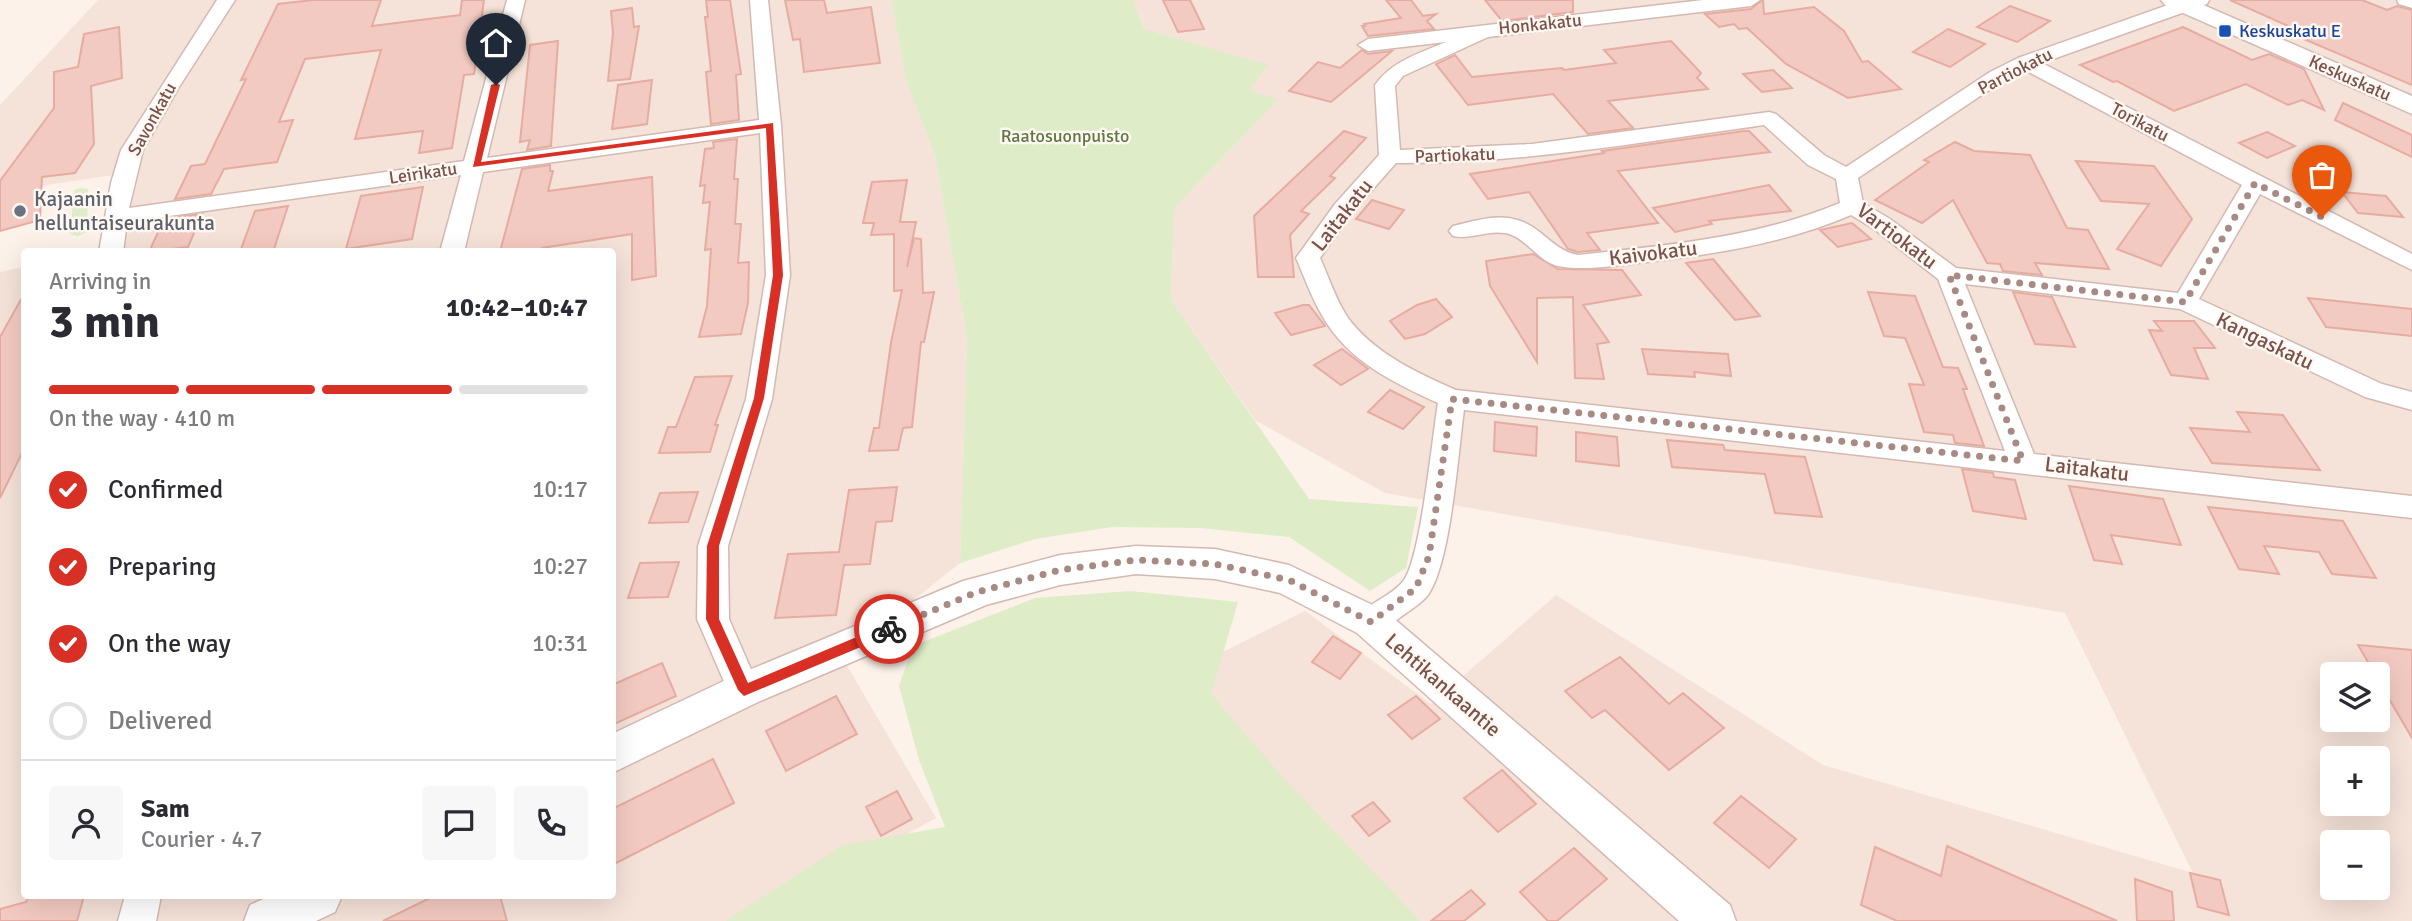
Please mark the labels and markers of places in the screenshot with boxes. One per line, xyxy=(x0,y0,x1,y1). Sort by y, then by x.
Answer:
pin xyxy=(466,13,526,85)
place label: Keskuskatu E xyxy=(2239,20,2341,42)
marker: Keskuskatu E xyxy=(2217,23,2233,39)
pin xyxy=(2292,145,2352,217)
place label: Kajaanin helluntaiseurakunta xyxy=(34,186,215,236)
marker: Kajaanin helluntaiseurakunta xyxy=(12,203,28,219)

